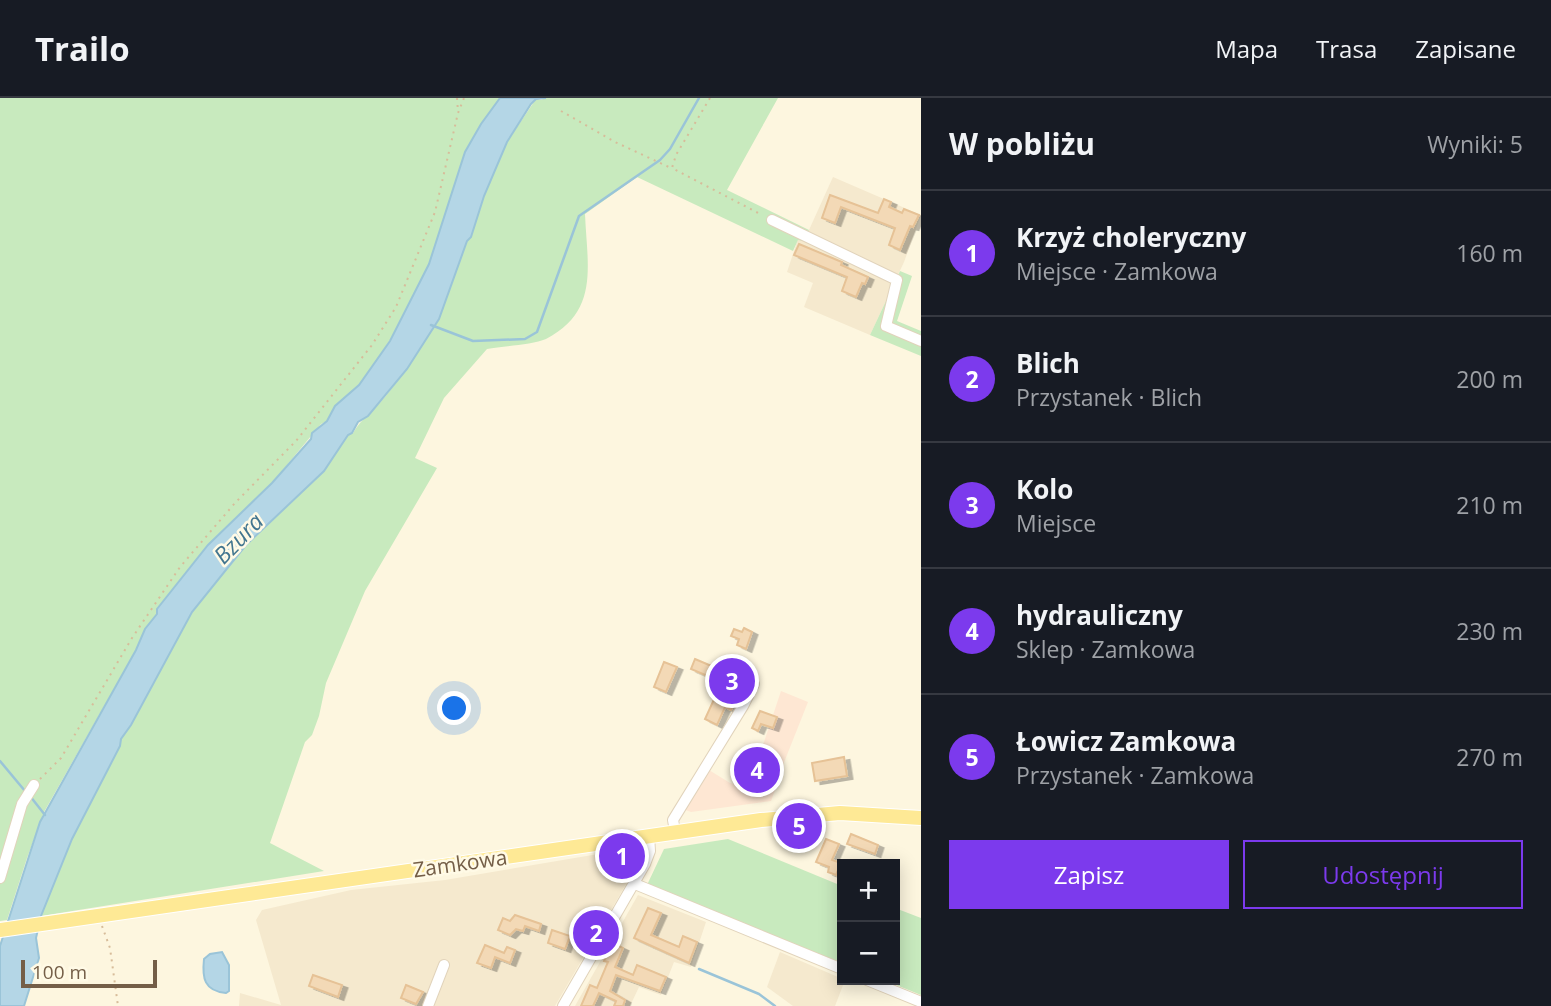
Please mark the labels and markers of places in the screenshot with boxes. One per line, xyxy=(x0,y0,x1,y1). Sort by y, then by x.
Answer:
pin: 3 xyxy=(709,655,755,707)
pin: 4 xyxy=(734,744,780,796)
pin: 5 xyxy=(776,800,822,852)
pin: 1 xyxy=(599,830,645,882)
pin: 2 xyxy=(573,907,619,959)

